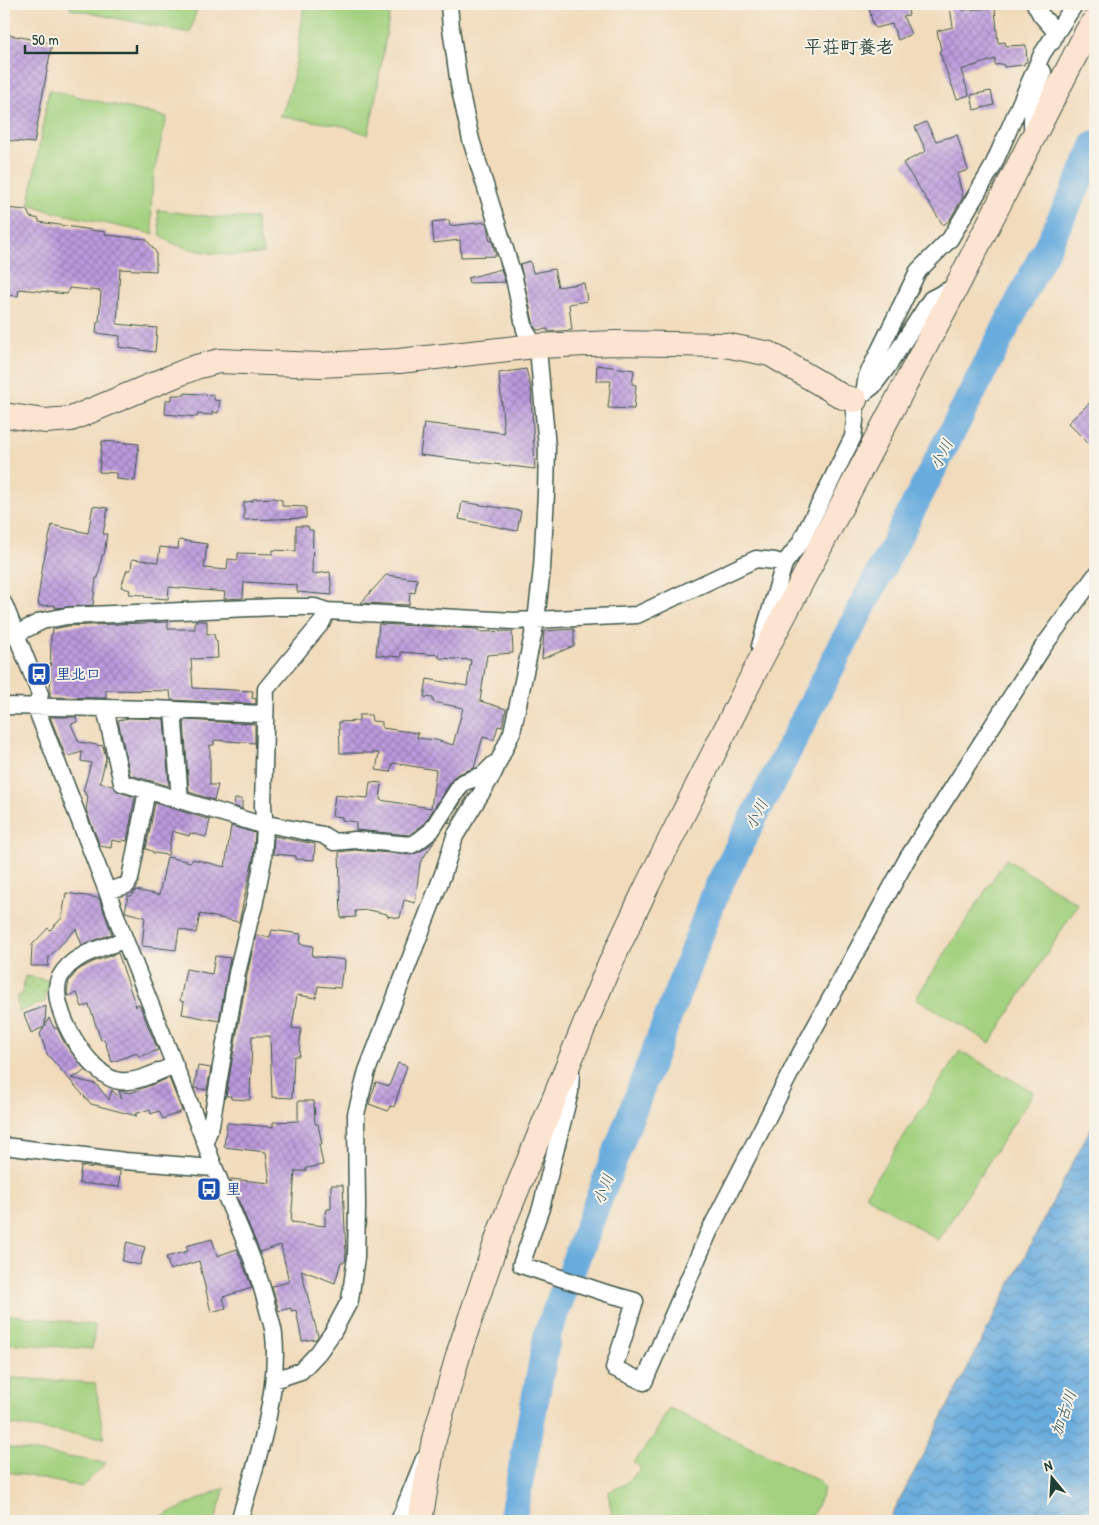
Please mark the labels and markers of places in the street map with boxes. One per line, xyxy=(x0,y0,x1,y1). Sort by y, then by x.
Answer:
bus stop icon: 里北口 xyxy=(26,661,52,687)
place label: 里北口 xyxy=(56,663,101,684)
bus stop icon: 里 xyxy=(196,1176,222,1202)
place label: 里 xyxy=(226,1178,241,1199)

